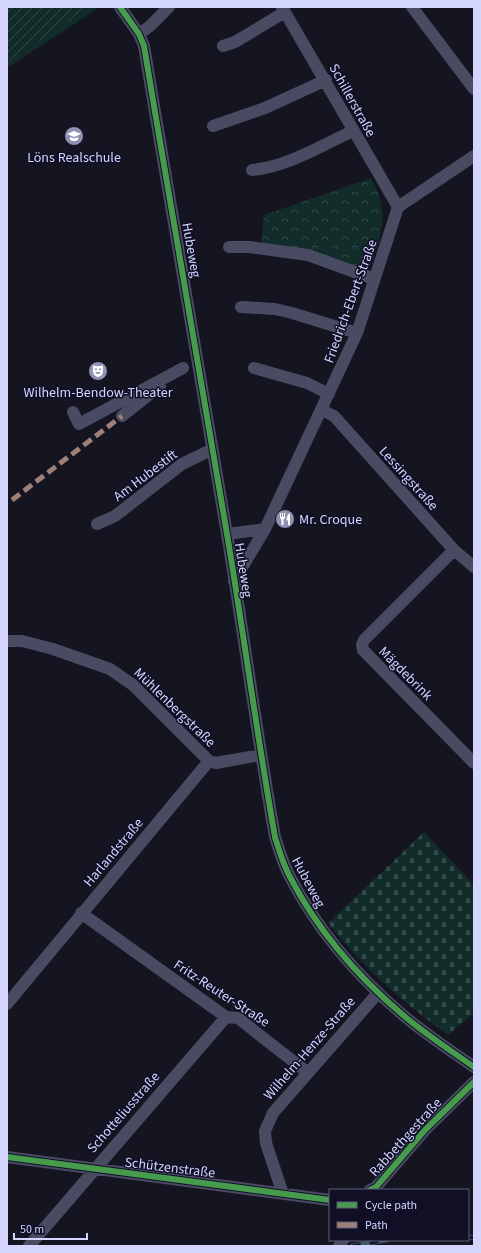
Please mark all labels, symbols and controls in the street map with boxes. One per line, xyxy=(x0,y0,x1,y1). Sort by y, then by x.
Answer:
street label: Schillerstraße xyxy=(324,60,380,141)
school or university icon: Löns Realschule xyxy=(63,125,85,147)
place label: Löns Realschule xyxy=(27,148,121,168)
street label: Hubeweg xyxy=(176,221,206,279)
street label: Friedrich-Ebert-Straße xyxy=(319,237,383,366)
theatre icon: Wilhelm-Bendow-Theater xyxy=(87,360,109,382)
place label: Wilhelm-Bendow-Theater xyxy=(23,383,173,403)
street label: Lessingstraße xyxy=(374,442,443,515)
street label: Am Hubestift xyxy=(109,445,182,507)
restaurant icon: Mr. Croque xyxy=(274,508,296,530)
place label: Mr. Croque xyxy=(299,510,362,530)
street label: Hubeweg xyxy=(229,541,257,599)
street label: Mägdebrink xyxy=(374,642,437,705)
street label: Mühlenbergstraße xyxy=(129,663,220,752)
street label: Harlandstraße xyxy=(79,814,148,891)
street label: Hubeweg xyxy=(286,853,330,912)
street label: Fritz-Reuter-Straße xyxy=(170,955,273,1032)
street label: Wilhelm-Henze-Straße xyxy=(259,993,360,1105)
street label: Schotteliusstraße xyxy=(83,1068,165,1158)
street label: Rabbethgestraße xyxy=(365,1094,447,1182)
street label: Schützenstraße xyxy=(123,1153,216,1183)
legend xyxy=(329,1189,469,1241)
text: Cycle path xyxy=(365,1197,417,1214)
scale bar xyxy=(14,1215,87,1241)
text: Path xyxy=(365,1217,388,1234)
text: 50 m xyxy=(20,1221,44,1238)

